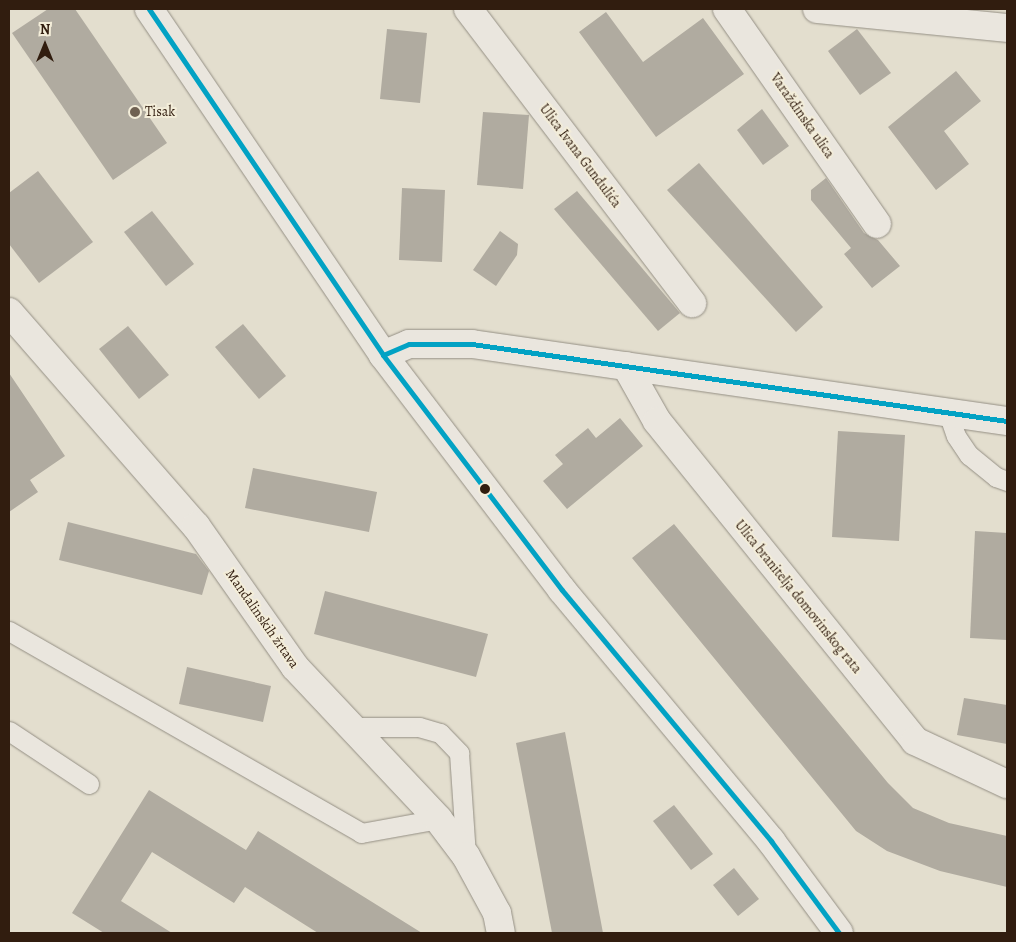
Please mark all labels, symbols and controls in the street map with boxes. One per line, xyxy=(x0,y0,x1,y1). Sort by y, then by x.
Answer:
north arrow xyxy=(20,20,70,70)
text: N xyxy=(40,20,50,39)
street label: Varaždinska ulica xyxy=(766,70,838,162)
street label: Ulica Ivana Gundulića xyxy=(536,101,624,211)
place label: Tisak xyxy=(145,104,175,120)
marker: Tisak xyxy=(129,106,141,118)
unlabelled marker xyxy=(480,484,490,494)
street label: Ulica branitelja domovinskog rata xyxy=(731,517,865,677)
street label: Mandalinskih žrtava xyxy=(222,566,302,672)

